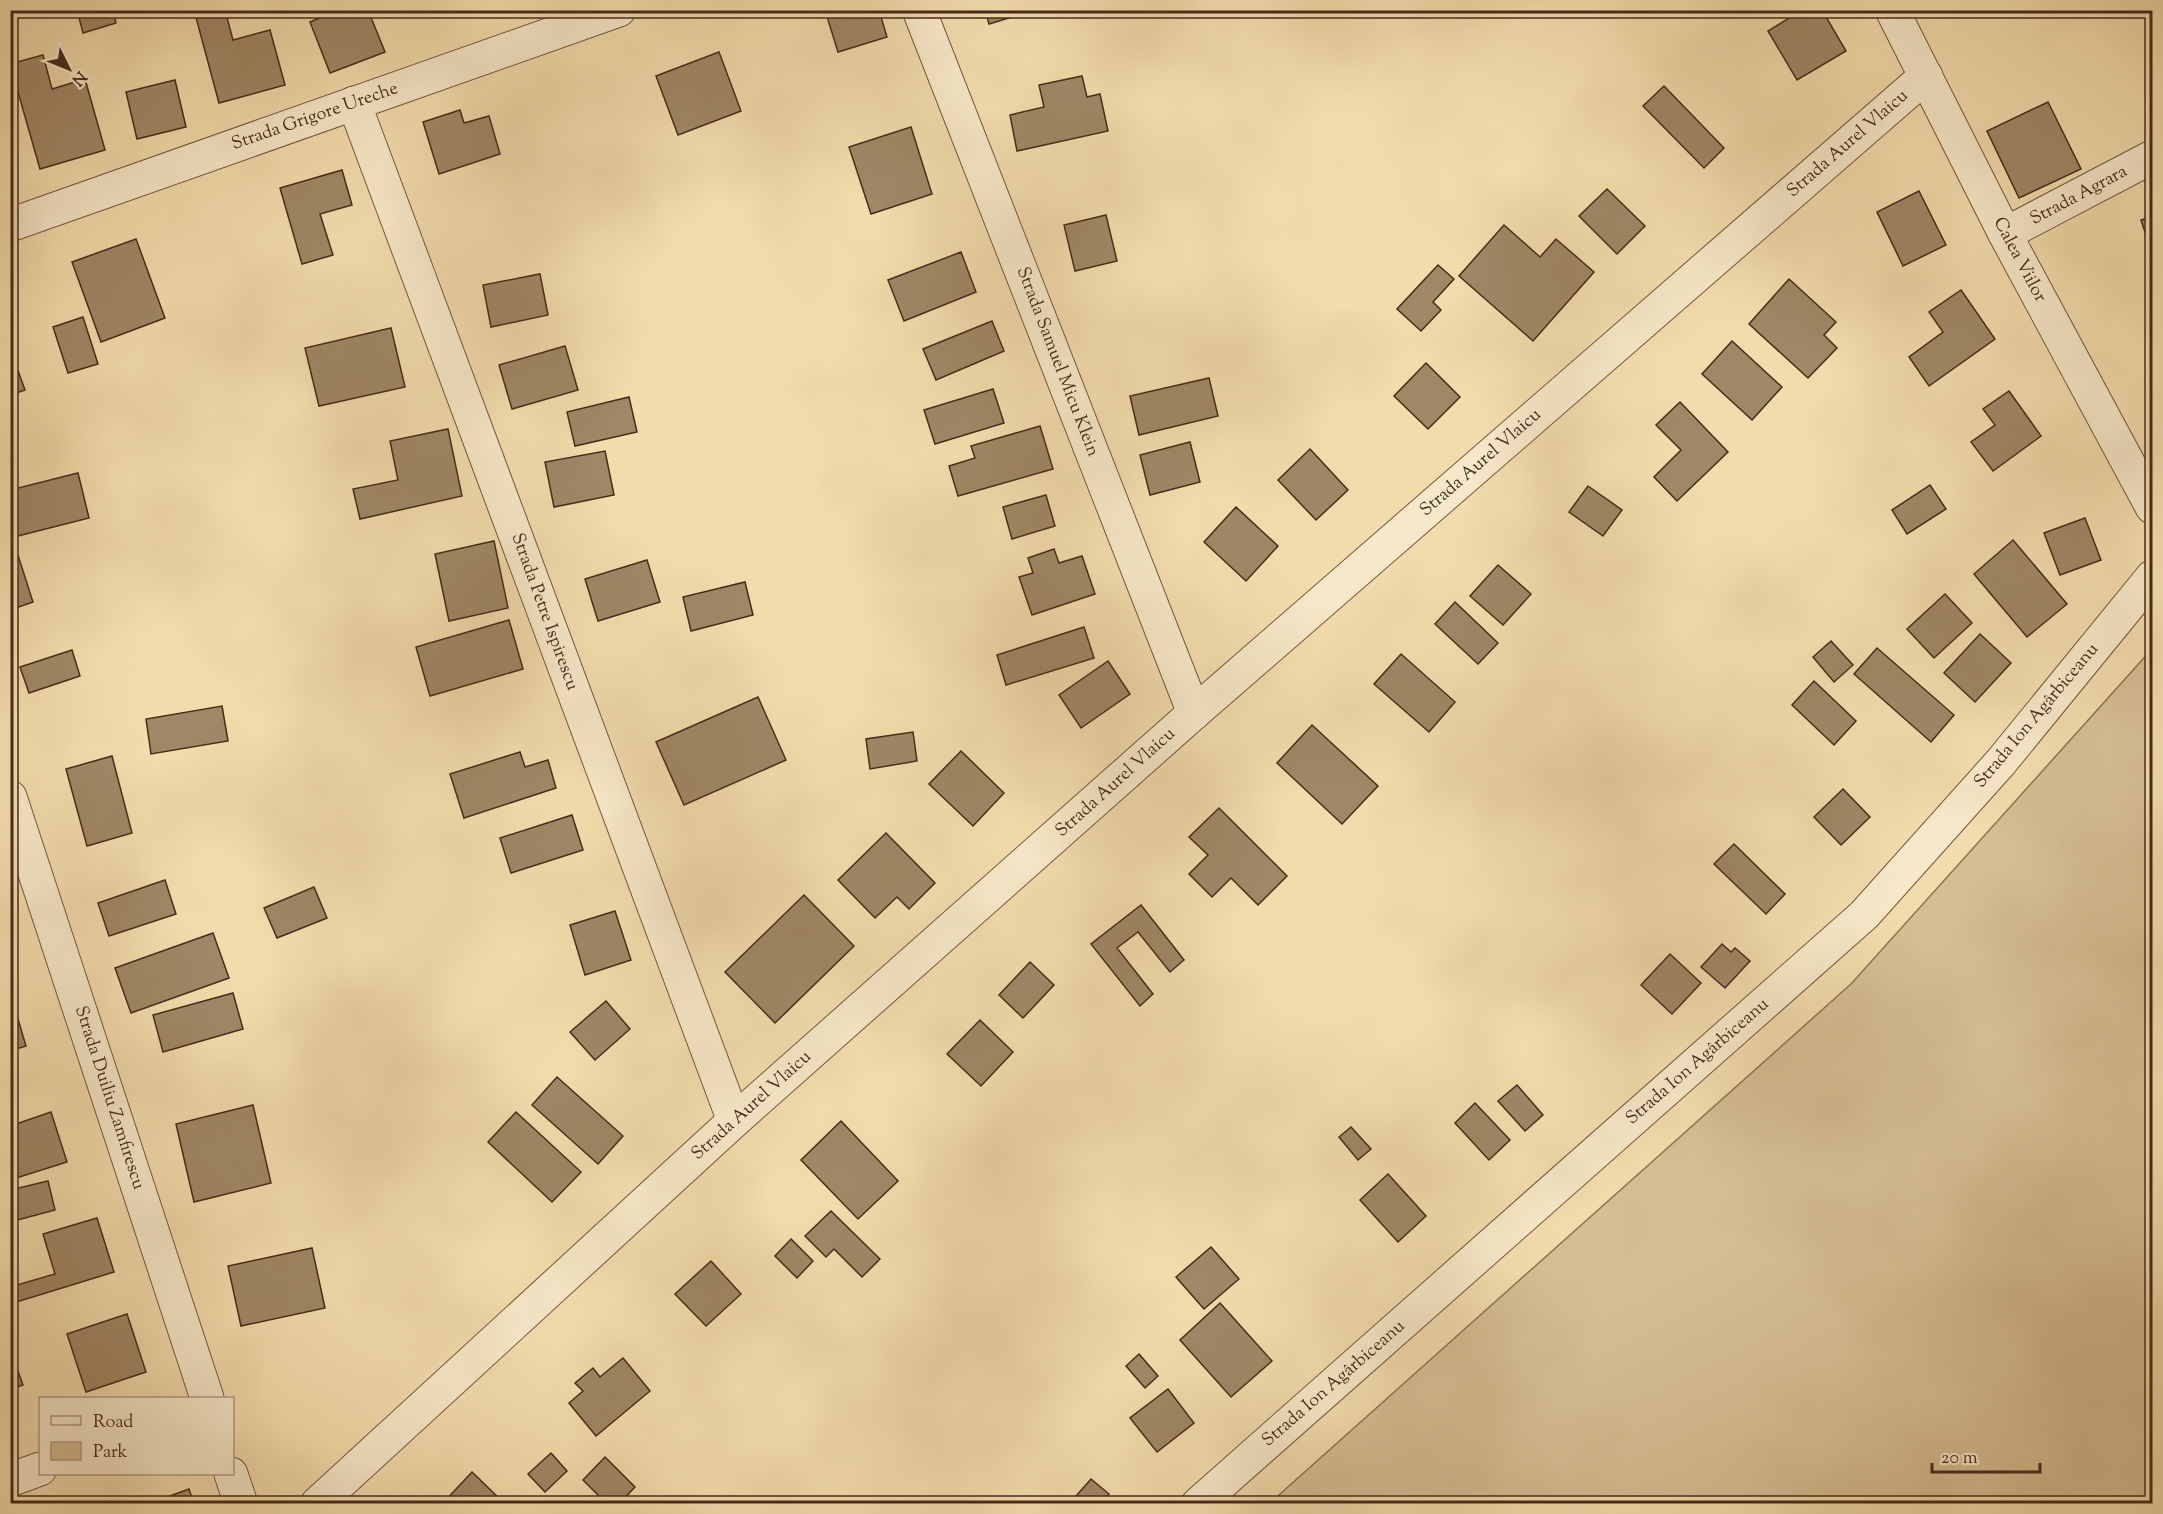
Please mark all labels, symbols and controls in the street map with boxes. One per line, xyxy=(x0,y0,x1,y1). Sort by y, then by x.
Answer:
north arrow xyxy=(39,39,99,99)
text: N xyxy=(65,65,91,90)
street label: Strada Grigore Ureche xyxy=(228,76,402,158)
street label: Strada Aurel Vlaicu xyxy=(1781,84,1915,204)
street label: Strada Agrara xyxy=(2026,159,2132,233)
street label: Calea Viilor xyxy=(1986,213,2052,307)
street label: Strada Samuel Micu Klein xyxy=(1009,263,1105,461)
street label: Strada Aurel Vlaicu xyxy=(1414,403,1548,523)
street label: Strada Petre Ispirescu xyxy=(503,530,585,694)
street label: Strada Ion Agârbiceanu xyxy=(1968,638,2106,794)
street label: Strada Aurel Vlaicu xyxy=(1050,722,1182,844)
street label: Strada Ion Agârbiceanu xyxy=(1621,992,1775,1132)
street label: Strada Duiliu Zamfirescu xyxy=(67,1003,151,1193)
street label: Strada Aurel Vlaicu xyxy=(686,1045,818,1167)
street label: Strada Ion Agârbiceanu xyxy=(1257,1314,1411,1454)
legend xyxy=(39,1397,234,1475)
text: Road xyxy=(93,1410,133,1436)
scale bar xyxy=(1932,1436,2040,1474)
text: Park xyxy=(93,1440,128,1466)
text: 20 m xyxy=(1941,1446,1978,1472)

